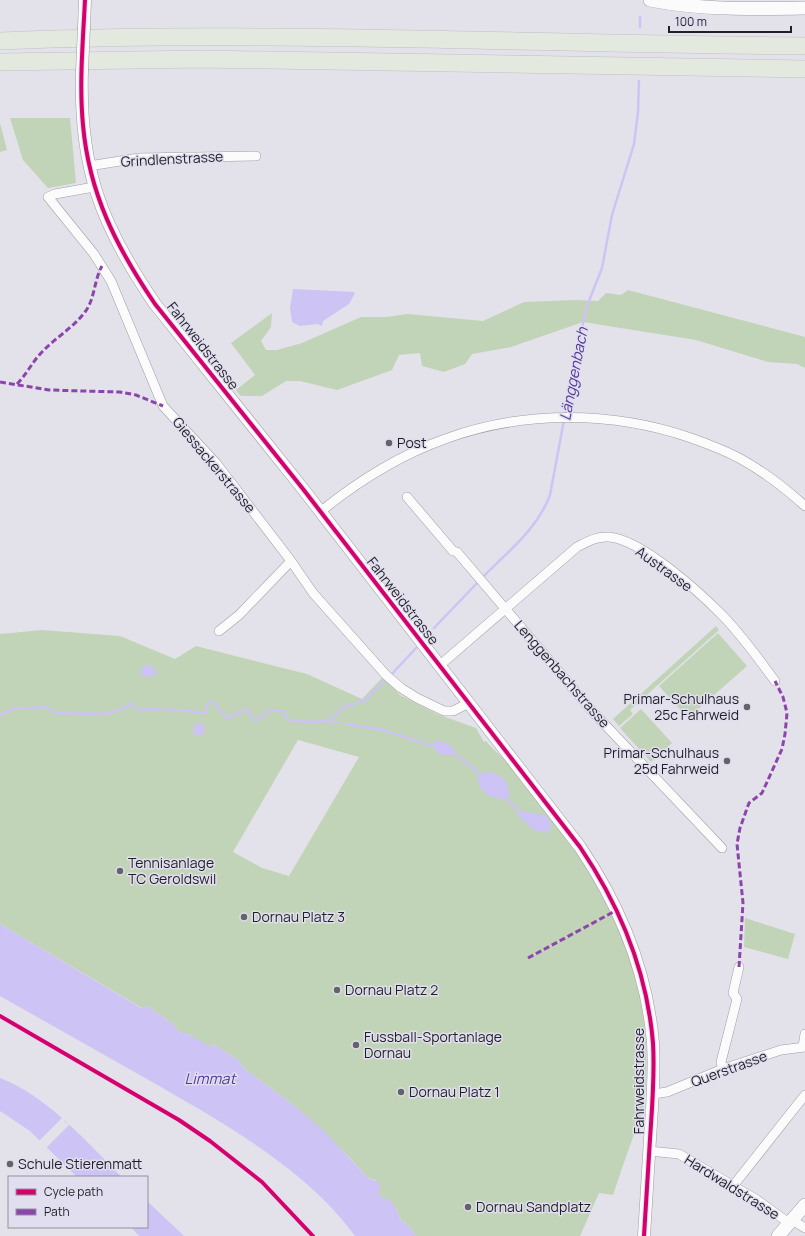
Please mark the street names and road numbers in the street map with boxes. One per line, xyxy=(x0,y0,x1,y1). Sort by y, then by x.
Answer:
street label: Grindlenstrasse xyxy=(120,146,224,171)
street label: Fahrweidstrasse xyxy=(163,298,244,394)
street label: Giessackerstrasse xyxy=(169,413,260,517)
street label: Austrasse xyxy=(632,542,696,596)
street label: Fahrweidstrasse xyxy=(363,553,444,649)
street label: Lenggenbachstrasse xyxy=(510,616,614,732)
street label: Fahrweidstrasse xyxy=(629,1028,648,1134)
street label: Querstrasse xyxy=(688,1046,770,1091)
street label: Hardwaldstrasse xyxy=(681,1150,783,1223)

